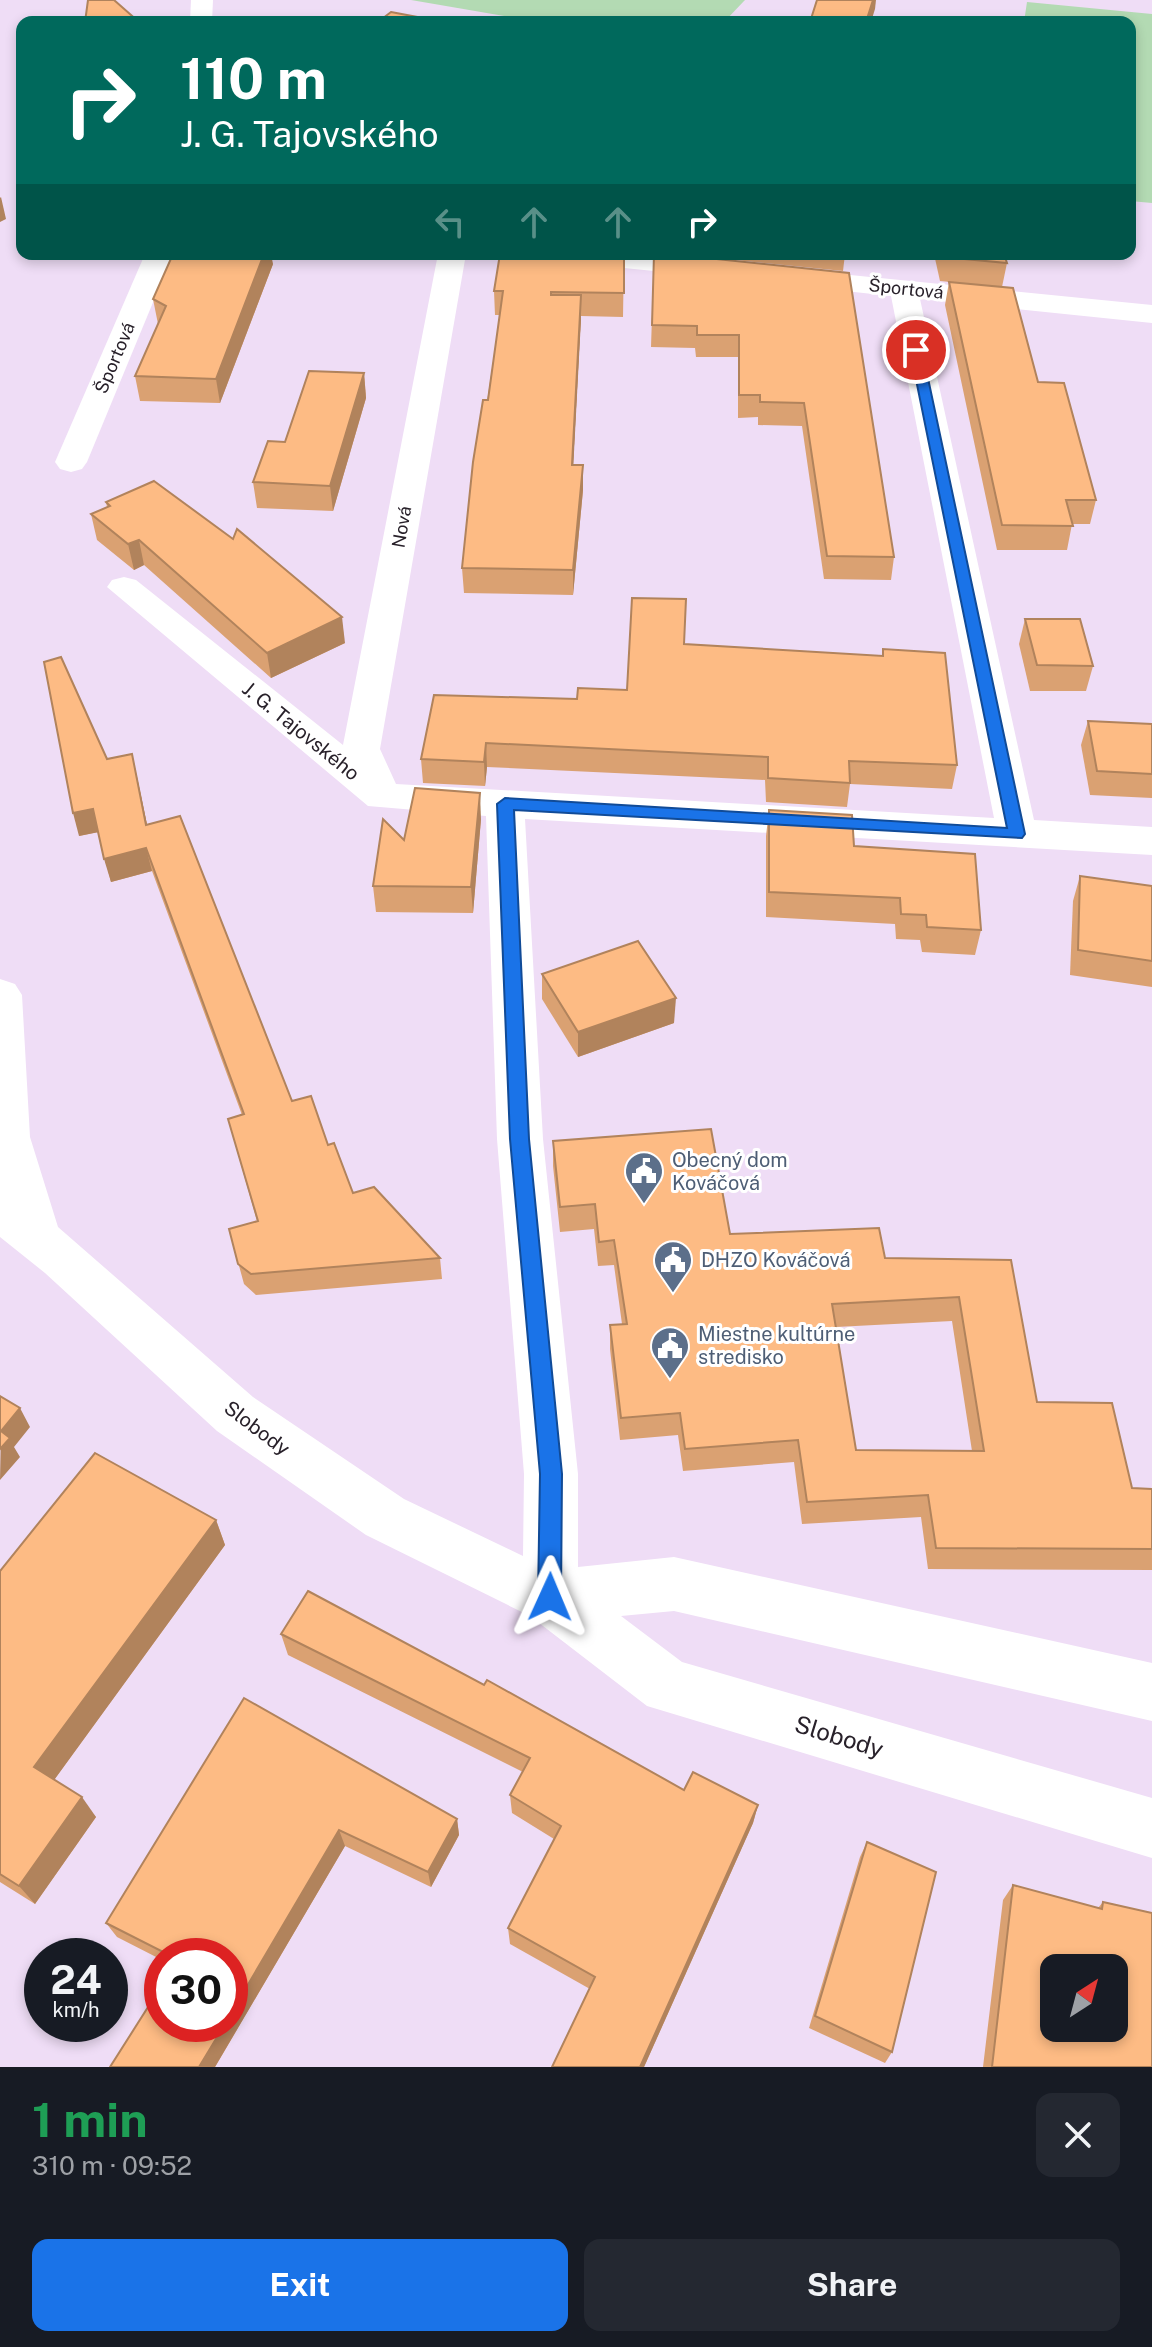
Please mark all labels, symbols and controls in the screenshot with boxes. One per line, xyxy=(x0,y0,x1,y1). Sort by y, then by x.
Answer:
text: 110 m xyxy=(180,46,327,112)
icon: right xyxy=(48,48,152,152)
text: J. G. Tajovského xyxy=(180,113,439,155)
icon: left xyxy=(428,200,472,244)
icon: ahead xyxy=(512,200,556,244)
icon: ahead xyxy=(596,200,640,244)
icon: right xyxy=(680,200,724,244)
street label: Športová xyxy=(868,274,945,303)
pin xyxy=(882,316,950,384)
street label: Športová xyxy=(90,319,139,397)
icon: arrive xyxy=(894,328,938,372)
street label: Nová xyxy=(387,504,416,550)
street label: J. G. Tajovského xyxy=(238,676,364,786)
place label: Obecný dom Kováčová xyxy=(672,1148,788,1195)
public building icon: Obecný dom Kováčová xyxy=(623,1150,665,1205)
public building icon: DHZO Kováčová xyxy=(652,1239,694,1294)
place label: DHZO Kováčová xyxy=(701,1248,850,1272)
place label: Miestne kultúrne stredisko xyxy=(698,1322,855,1369)
public building icon: Miestne kultúrne stredisko xyxy=(649,1325,691,1380)
street label: Slobody xyxy=(219,1396,295,1461)
position arrow xyxy=(508,1555,592,1639)
street label: Slobody xyxy=(792,1709,887,1763)
speed limit sign: 30 xyxy=(144,1938,248,2042)
north arrow xyxy=(1040,1954,1128,2042)
map controls xyxy=(1040,1954,1128,2042)
text: 24 xyxy=(50,1956,102,2003)
text: km/h xyxy=(52,1998,100,2022)
text: 1 min xyxy=(32,2091,148,2148)
button: close xyxy=(1036,2093,1120,2177)
text: 310 m · 09:52 xyxy=(32,2150,192,2181)
button: Exit xyxy=(32,2239,568,2331)
button: Share xyxy=(584,2239,1120,2331)

